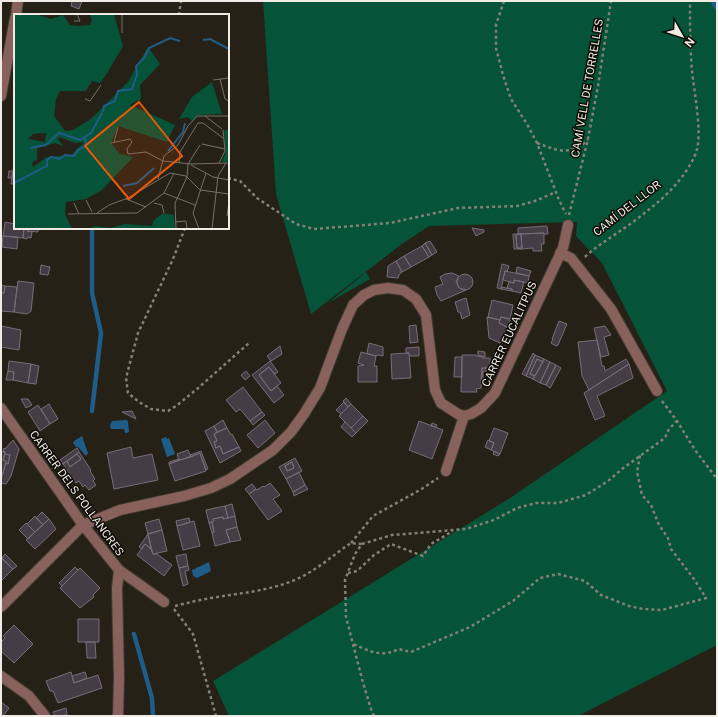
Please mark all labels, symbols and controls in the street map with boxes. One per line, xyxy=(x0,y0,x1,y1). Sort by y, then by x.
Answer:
inset map xyxy=(14,14,229,229)
north arrow xyxy=(662,16,702,56)
street label: CAMÍ VELL DE TORRELLES xyxy=(568,18,605,158)
text: N xyxy=(682,35,697,49)
street label: CAMÍ DEL LLOR xyxy=(590,177,663,238)
street label: CARRER EUCALITPUS xyxy=(479,279,539,389)
street label: CARRER DELS POLLANCRES xyxy=(28,428,126,558)

